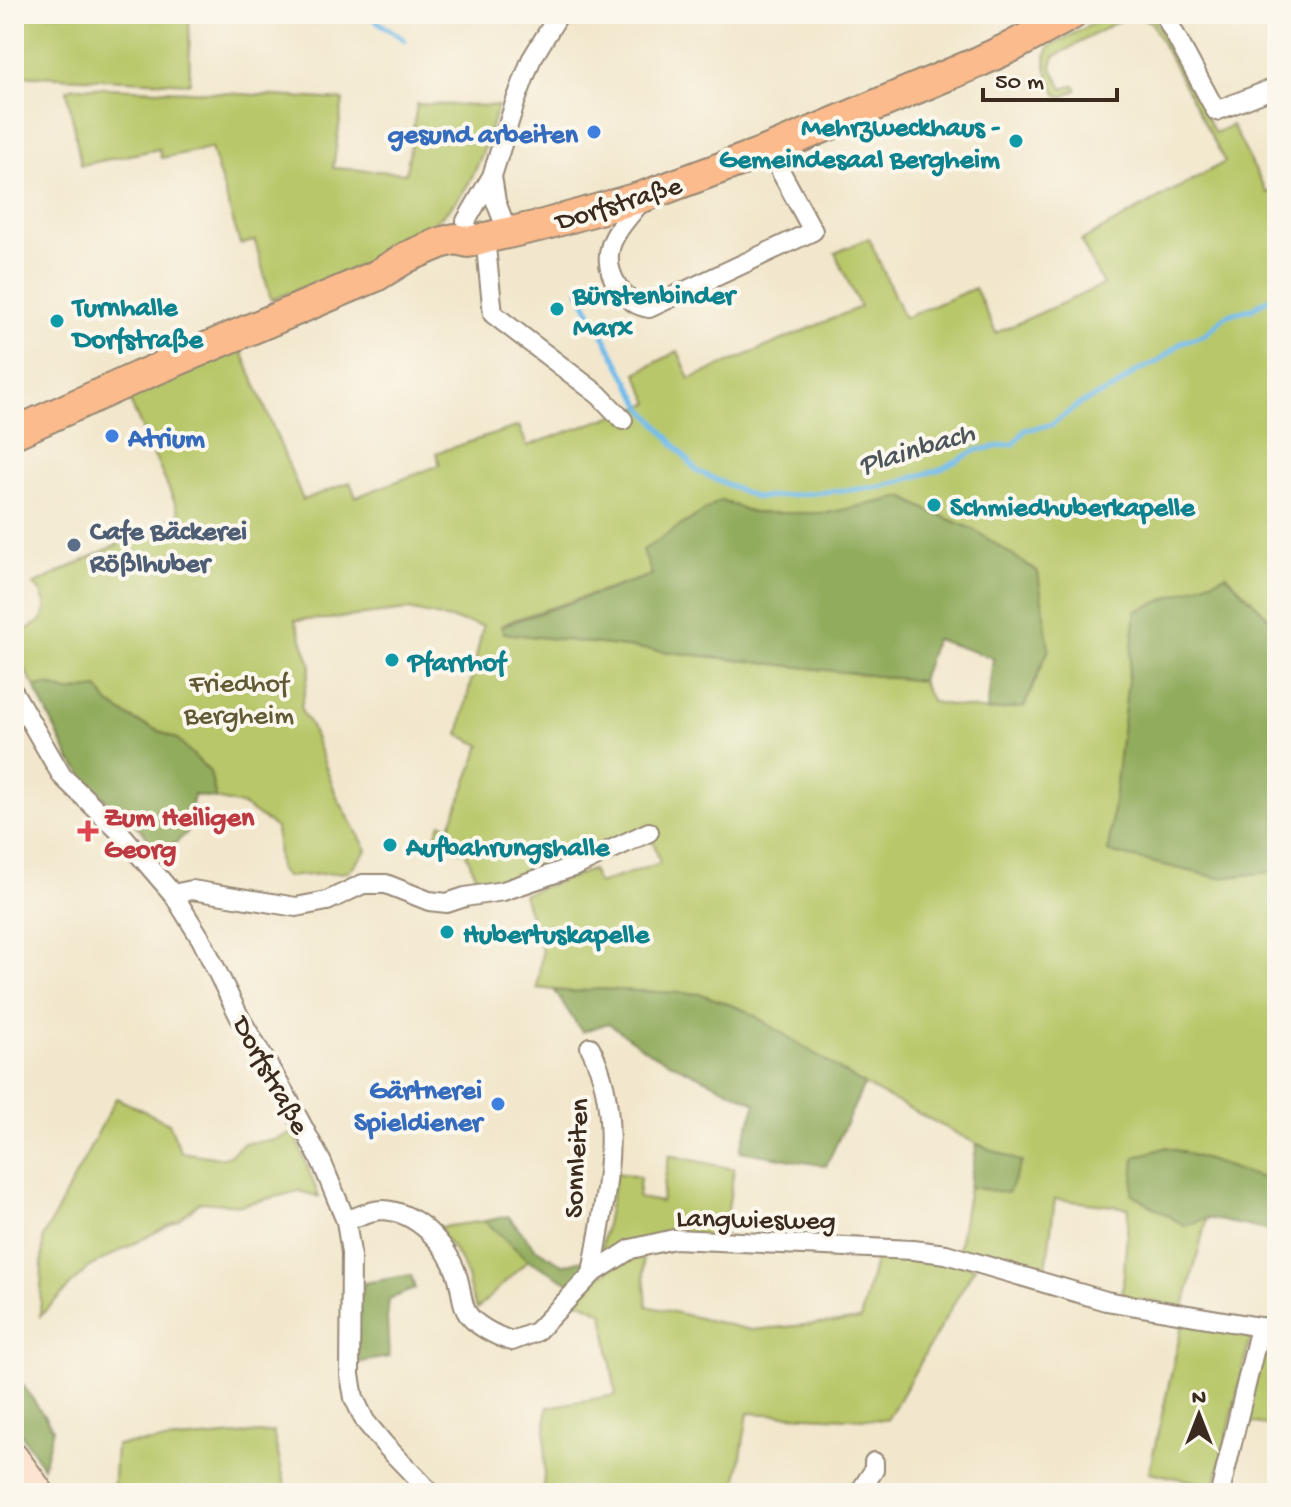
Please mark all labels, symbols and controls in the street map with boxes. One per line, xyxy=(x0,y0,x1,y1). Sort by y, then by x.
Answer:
scale bar xyxy=(983,52,1117,102)
text: 50 m xyxy=(995,69,1044,98)
place label: Mehrzweckhaus - Gemeindesaal Bergheim xyxy=(719,113,1000,178)
place label: gesund arbeiten xyxy=(387,120,579,153)
marker: gesund arbeiten xyxy=(585,123,603,141)
marker: Mehrzweckhaus - Gemeindesaal Bergheim xyxy=(1007,132,1025,150)
street label: Dorfstraße xyxy=(550,170,687,241)
place label: Bürstenbinder Marx xyxy=(572,281,738,346)
place label: Turnhalle Dorfstraße xyxy=(70,293,204,358)
marker: Bürstenbinder Marx xyxy=(548,300,566,318)
marker: Turnhalle Dorfstraße xyxy=(48,312,66,330)
water label: Plainbach xyxy=(855,417,980,485)
place label: Atrium xyxy=(127,424,205,457)
marker: Atrium xyxy=(103,427,121,445)
place label: Schmiedhuberkapelle xyxy=(950,493,1196,526)
marker: Schmiedhuberkapelle xyxy=(925,496,943,514)
place label: Cafe Bäckerei Rößlhuber xyxy=(89,517,247,582)
marker: Cafe Bäckerei Rößlhuber xyxy=(65,536,83,554)
place label: Pfarrhof xyxy=(406,648,508,681)
marker: Pfarrhof xyxy=(383,651,401,669)
park label: Friedhof Bergheim xyxy=(183,669,294,734)
place label: Zum Heiligen Georg xyxy=(104,803,255,868)
marker: Zum Heiligen Georg xyxy=(79,822,97,840)
place label: Aufbahrungshalle xyxy=(405,833,611,866)
marker: Aufbahrungshalle xyxy=(381,836,399,854)
place label: Hubertuskapelle xyxy=(463,920,651,953)
marker: Hubertuskapelle xyxy=(438,923,456,941)
street label: Dorfstraße xyxy=(222,1010,315,1141)
place label: Gärtnerei Spieldiener xyxy=(354,1076,485,1141)
marker: Gärtnerei Spieldiener xyxy=(489,1095,507,1113)
street label: Sonnleiten xyxy=(559,1097,598,1219)
street label: Langwiesweg xyxy=(676,1204,836,1239)
north arrow xyxy=(1159,1375,1239,1455)
text: N xyxy=(1192,1386,1206,1412)

